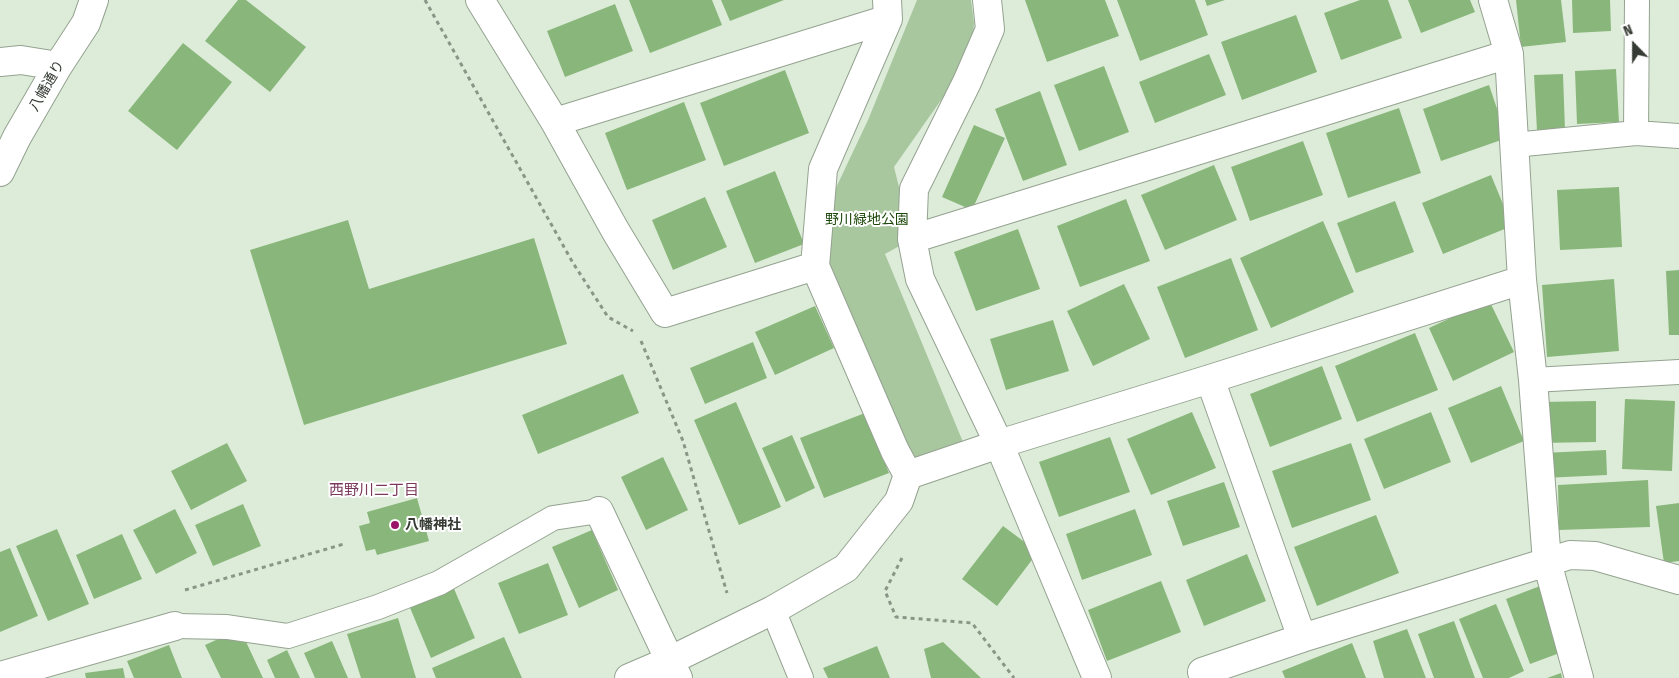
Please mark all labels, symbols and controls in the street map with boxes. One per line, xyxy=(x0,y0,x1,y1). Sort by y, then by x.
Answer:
north arrow xyxy=(1609,20,1659,70)
text: N xyxy=(1621,21,1635,40)
street label: 八幡通り xyxy=(26,58,68,114)
park label: 野川緑地公園 xyxy=(825,212,909,228)
district label: 西野川二丁目 xyxy=(329,482,419,500)
place label: 八幡神社 xyxy=(405,517,461,533)
marker: 八幡神社 xyxy=(389,519,401,531)

